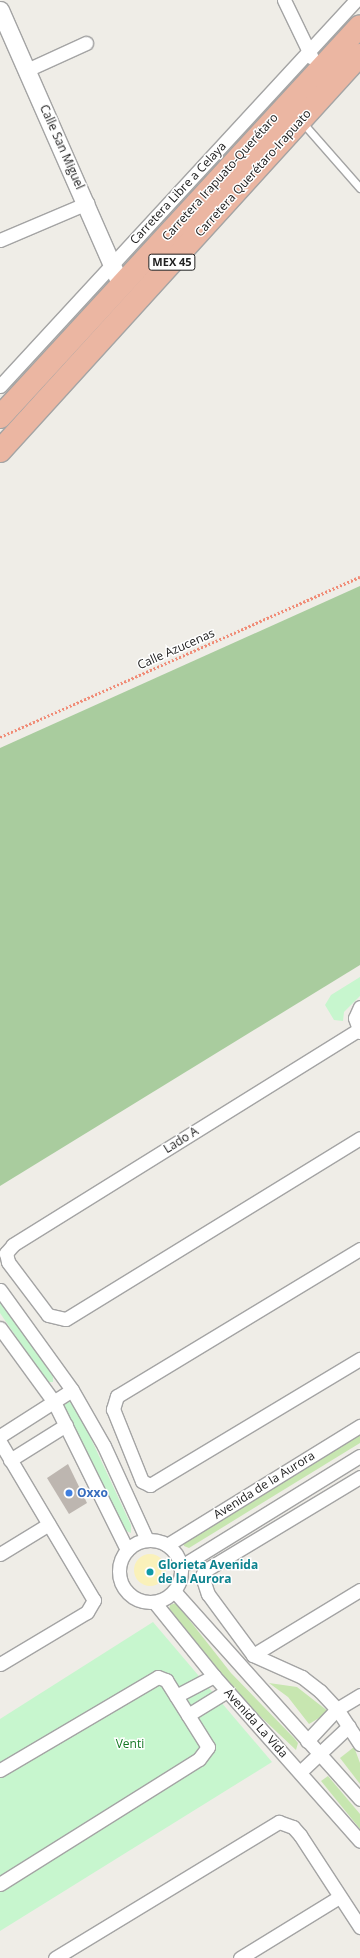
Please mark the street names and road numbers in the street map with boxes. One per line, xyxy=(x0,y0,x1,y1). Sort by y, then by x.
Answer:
street label: Calle San Miguel xyxy=(37,102,87,192)
street label: Carretera Querétaro-Irapuato xyxy=(192,106,314,240)
street label: Carretera Irapuato-Querétaro xyxy=(159,110,281,244)
street label: Carretera Libre a Celaya xyxy=(127,139,229,247)
road number: MEX 45 xyxy=(148,253,196,271)
street label: Calle Azucenas xyxy=(135,626,217,672)
street label: Lado A xyxy=(161,1124,201,1156)
street label: Avenida de la Aurora xyxy=(211,1448,317,1522)
street label: Avenida La Vida xyxy=(221,1685,291,1761)

